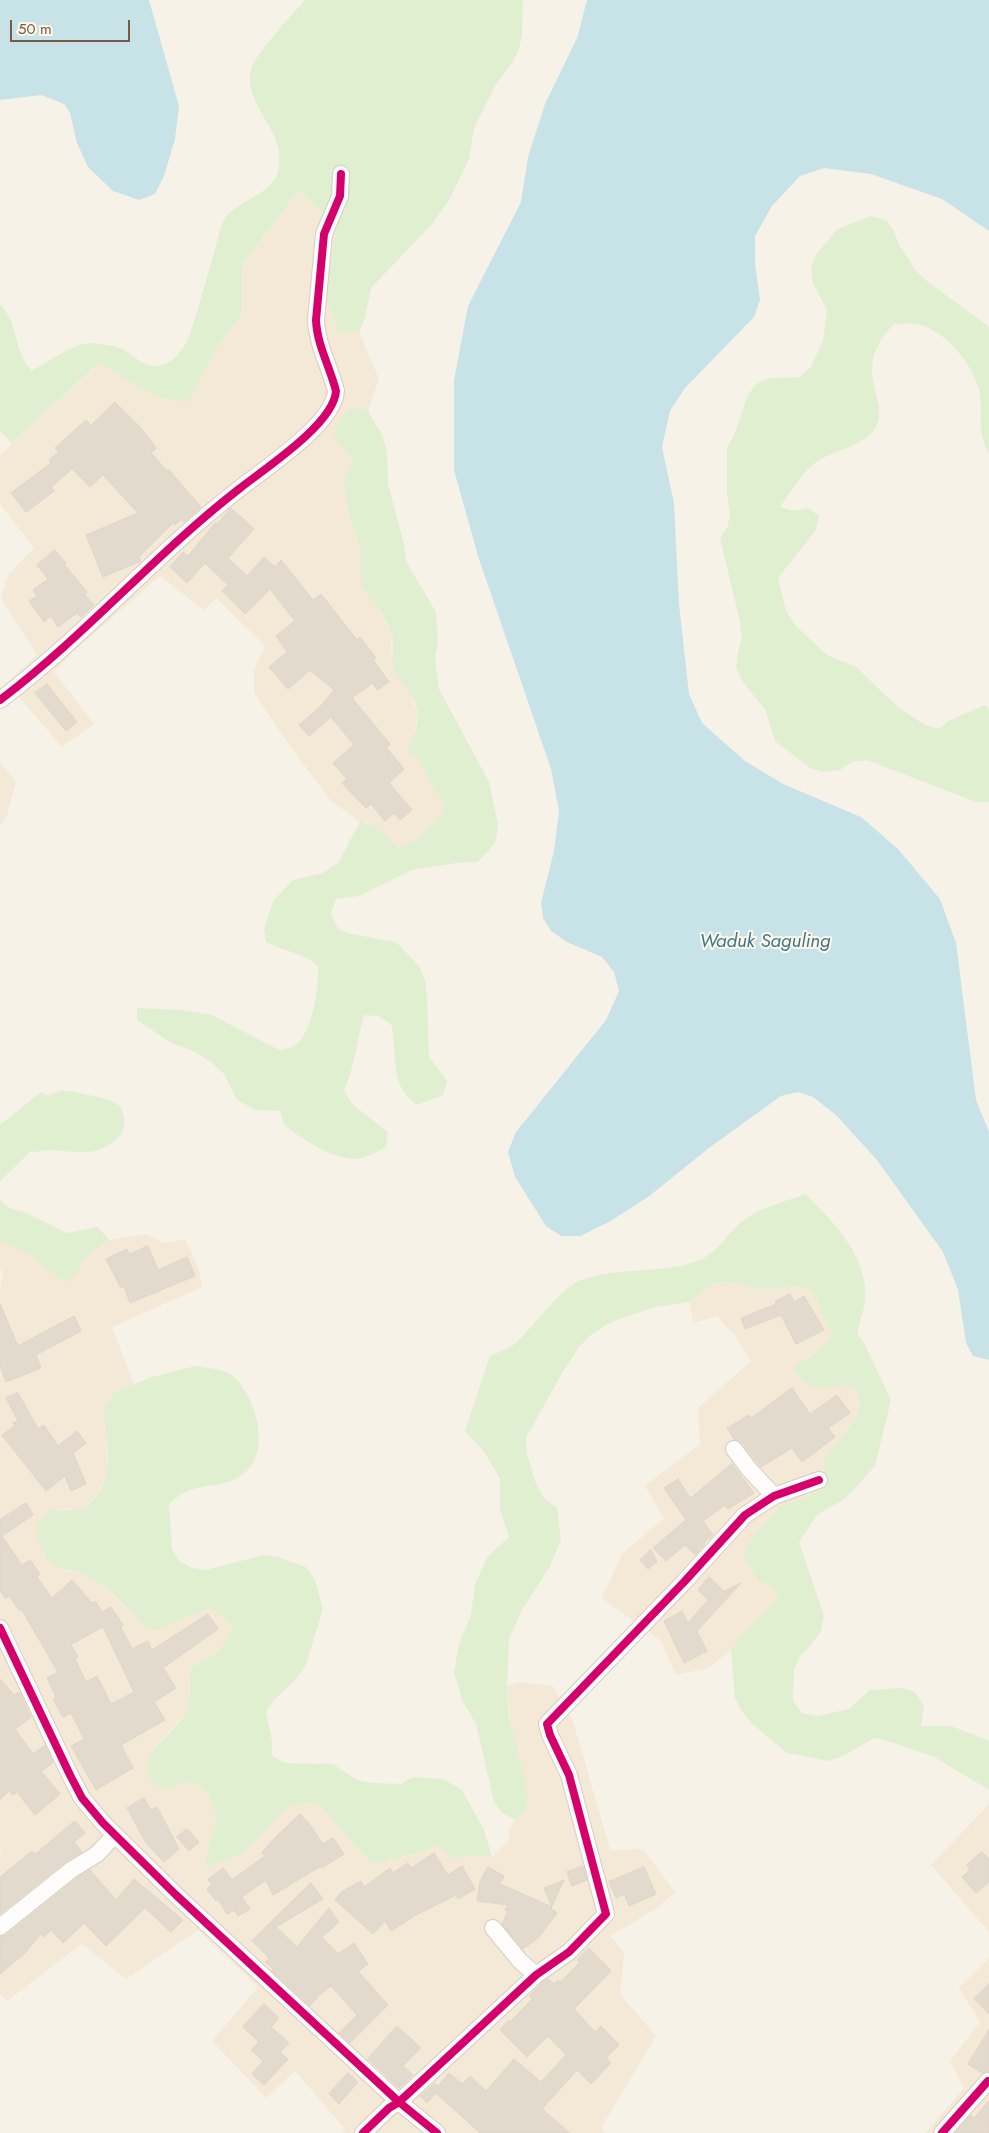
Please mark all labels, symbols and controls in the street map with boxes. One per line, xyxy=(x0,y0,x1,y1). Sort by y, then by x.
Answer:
scale bar xyxy=(12,10,132,42)
text: 50 m xyxy=(18,18,52,40)
water label: Waduk Saguling xyxy=(700,931,830,953)

